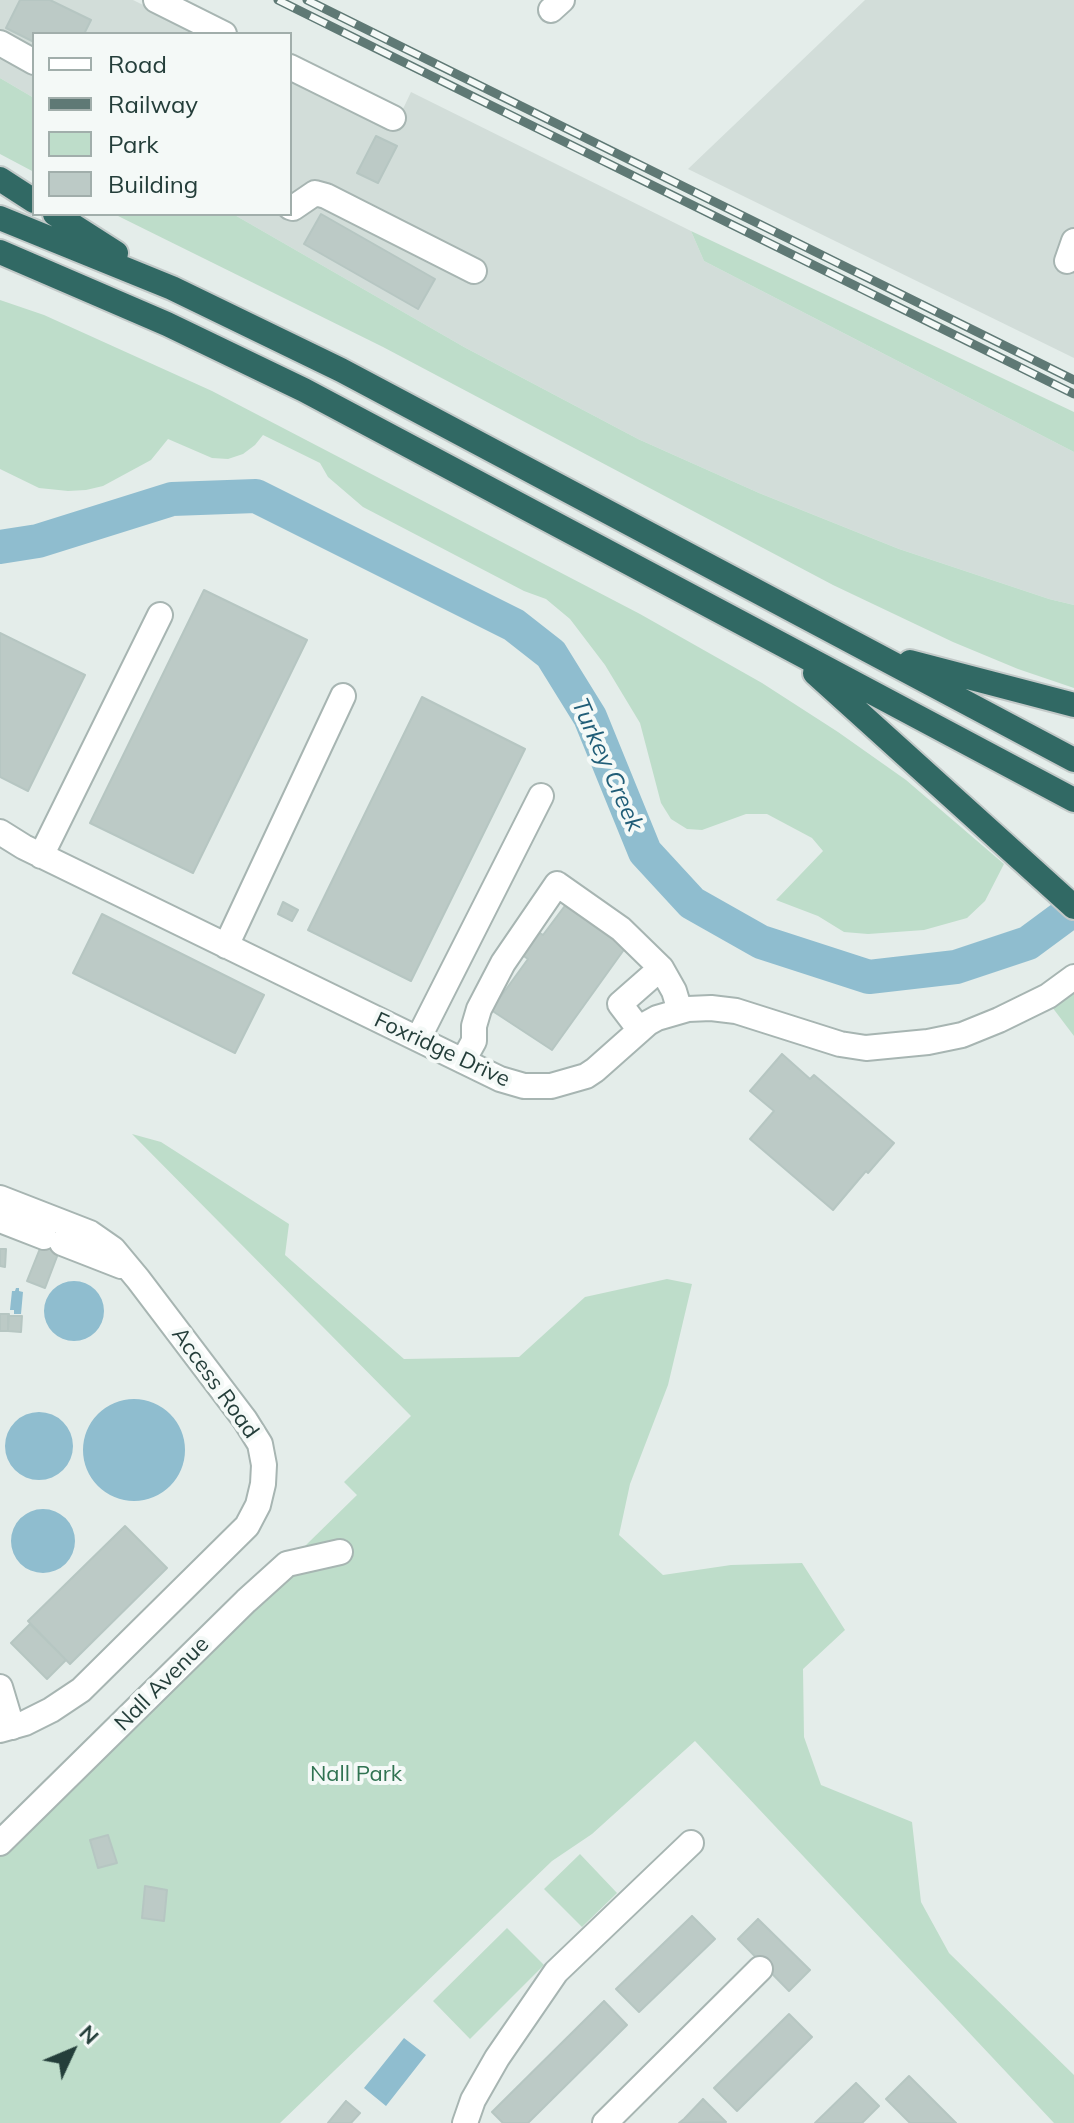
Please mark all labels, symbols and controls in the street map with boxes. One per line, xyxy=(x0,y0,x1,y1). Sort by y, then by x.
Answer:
legend xyxy=(32,32,292,216)
text: Road xyxy=(108,49,167,79)
text: Railway xyxy=(108,89,198,119)
text: Park xyxy=(108,129,159,159)
text: Building xyxy=(108,169,198,199)
water label: Turkey Creek xyxy=(565,694,649,836)
street label: Foxridge Drive xyxy=(370,1007,514,1093)
street label: Access Road xyxy=(166,1322,264,1444)
street label: Nall Avenue xyxy=(109,1631,215,1737)
park label: Nall Park xyxy=(310,1761,402,1787)
north arrow xyxy=(32,2011,112,2091)
text: N xyxy=(73,2019,105,2050)

